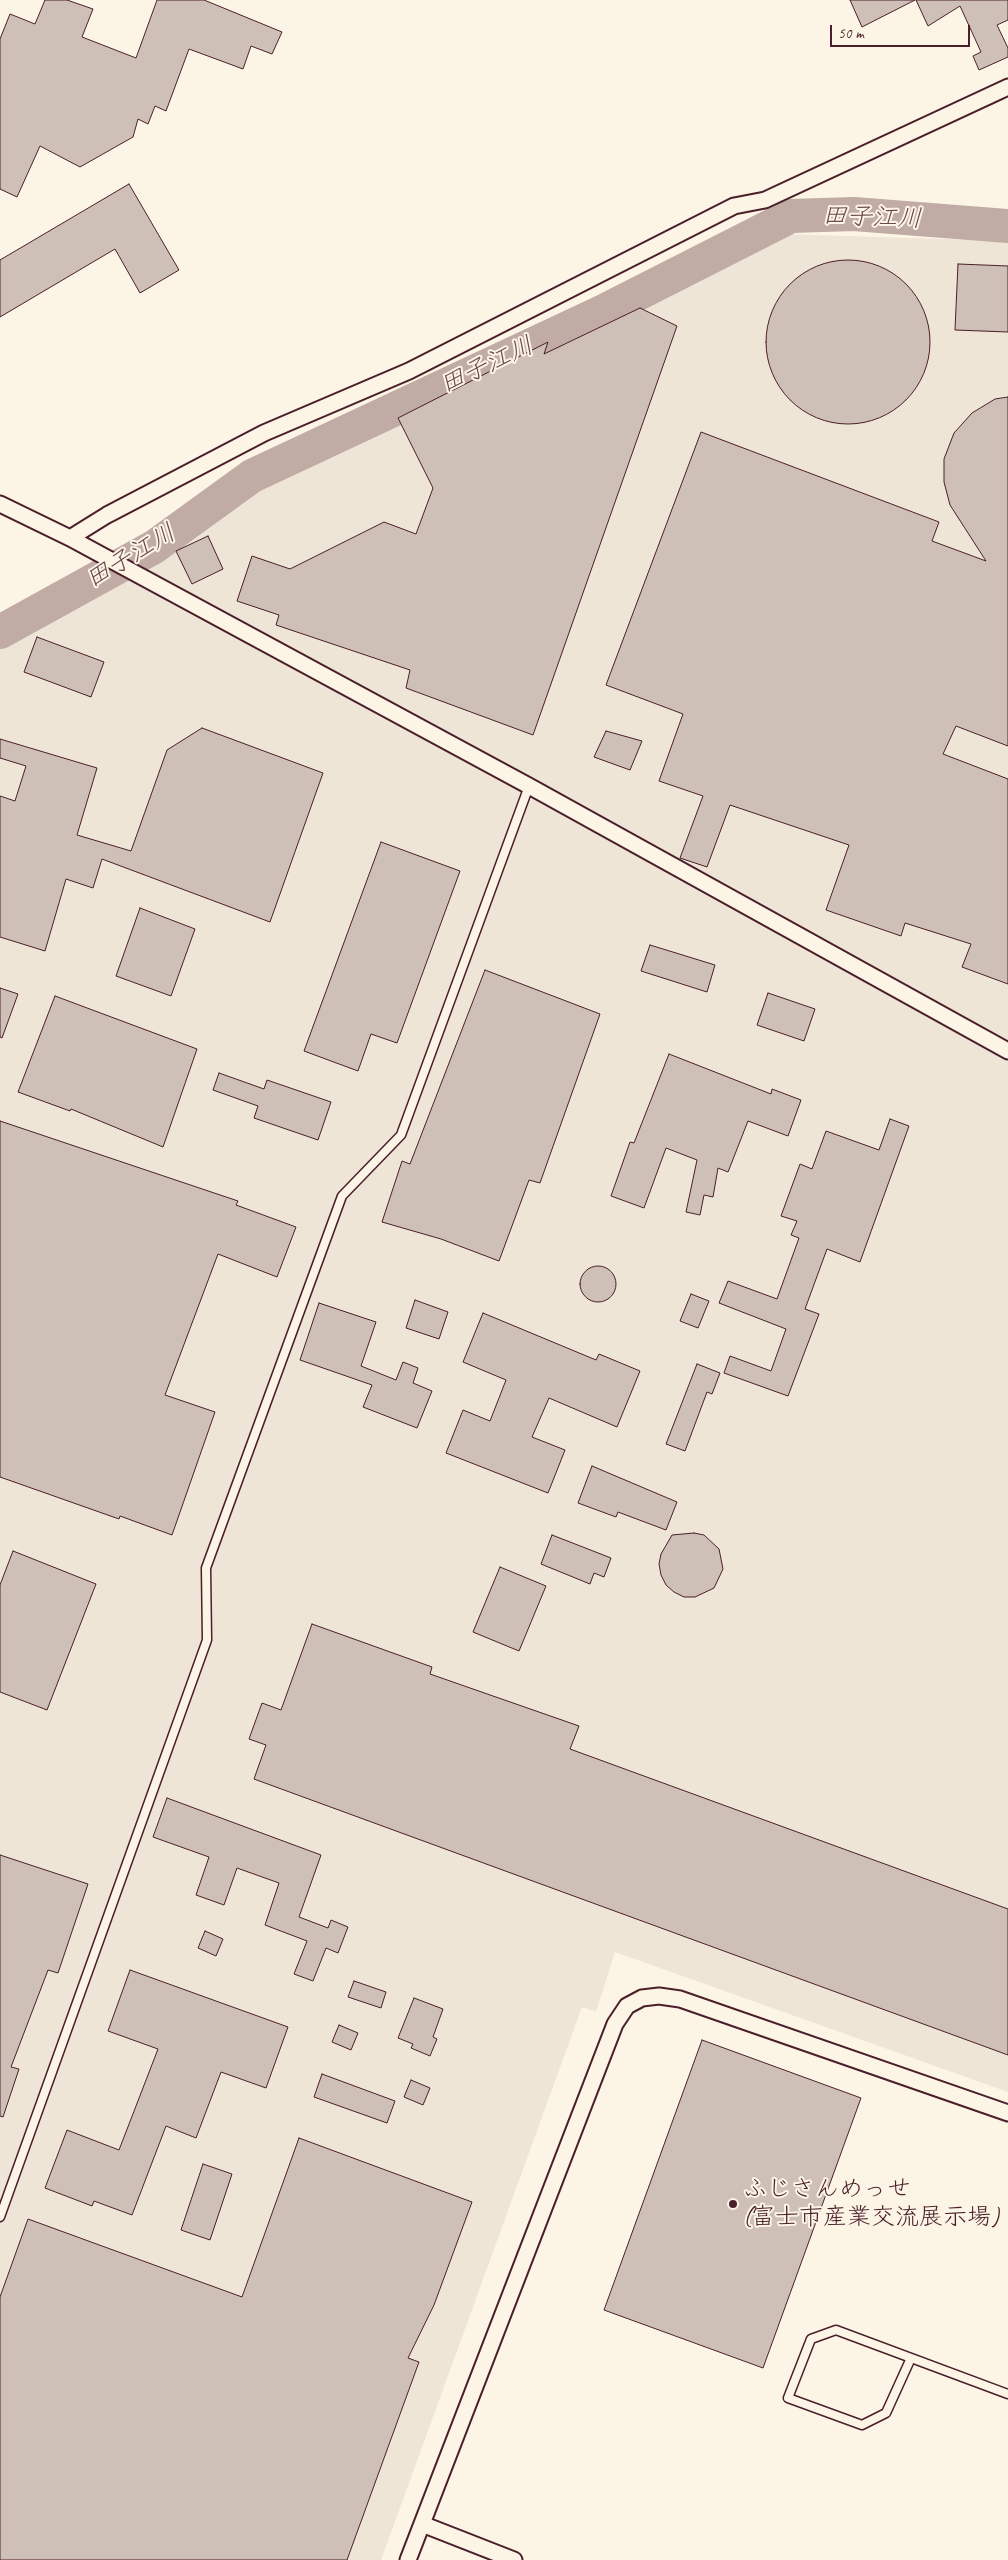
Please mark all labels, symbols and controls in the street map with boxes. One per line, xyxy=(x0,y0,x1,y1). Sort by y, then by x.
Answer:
scale bar xyxy=(833,15,973,47)
text: 50 m xyxy=(838,24,864,43)
water label: 田子江川 xyxy=(822,201,922,235)
water label: 田子江川 xyxy=(435,331,539,401)
water label: 田子江川 xyxy=(80,518,182,596)
place label: ふじさんめっせ (富士市産業交流展示場) xyxy=(743,2176,999,2232)
marker: ふじさんめっせ (富士市産業交流展示場) xyxy=(727,2198,739,2210)

